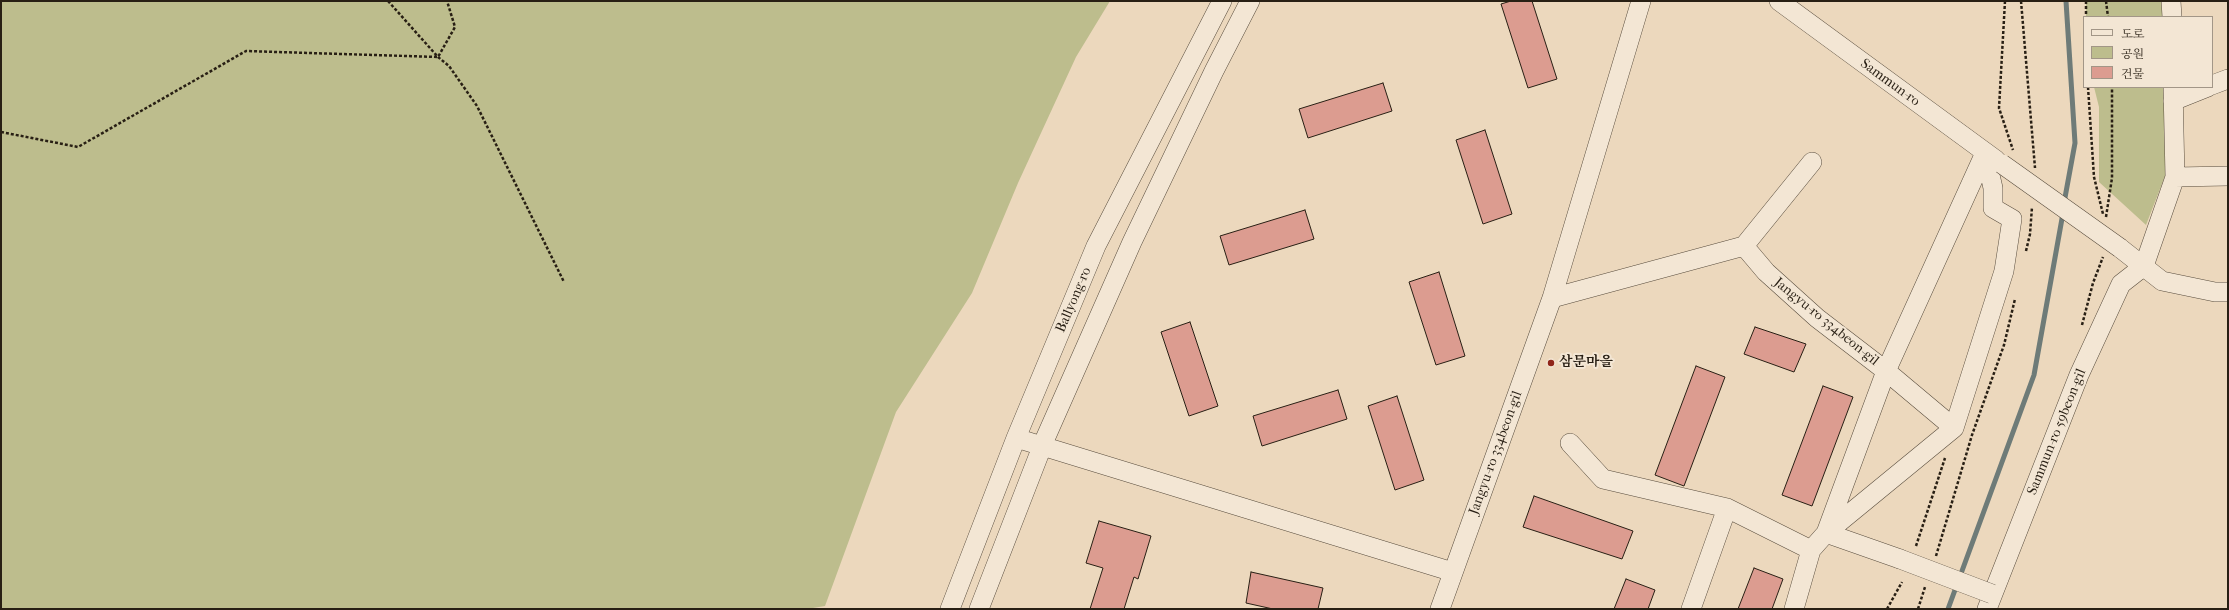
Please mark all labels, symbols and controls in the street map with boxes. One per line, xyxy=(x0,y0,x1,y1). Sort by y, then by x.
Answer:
legend xyxy=(2083,16,2213,88)
text: 도로 xyxy=(2121,27,2144,41)
text: 공원 xyxy=(2121,47,2144,61)
street label: Sammun-ro xyxy=(1857,56,1923,110)
text: 건물 xyxy=(2121,67,2144,81)
street label: Ballyong-ro xyxy=(1053,265,1095,335)
street label: Jangyu-ro 334beon-gil xyxy=(1770,274,1882,370)
place label: 삼문마을 xyxy=(1559,355,1613,371)
marker: 삼문마을 xyxy=(1546,358,1556,368)
street label: Sammun-ro 59beon-gil xyxy=(2024,367,2090,497)
street label: Jangyu-ro 334beon-gil xyxy=(1466,389,1526,517)

